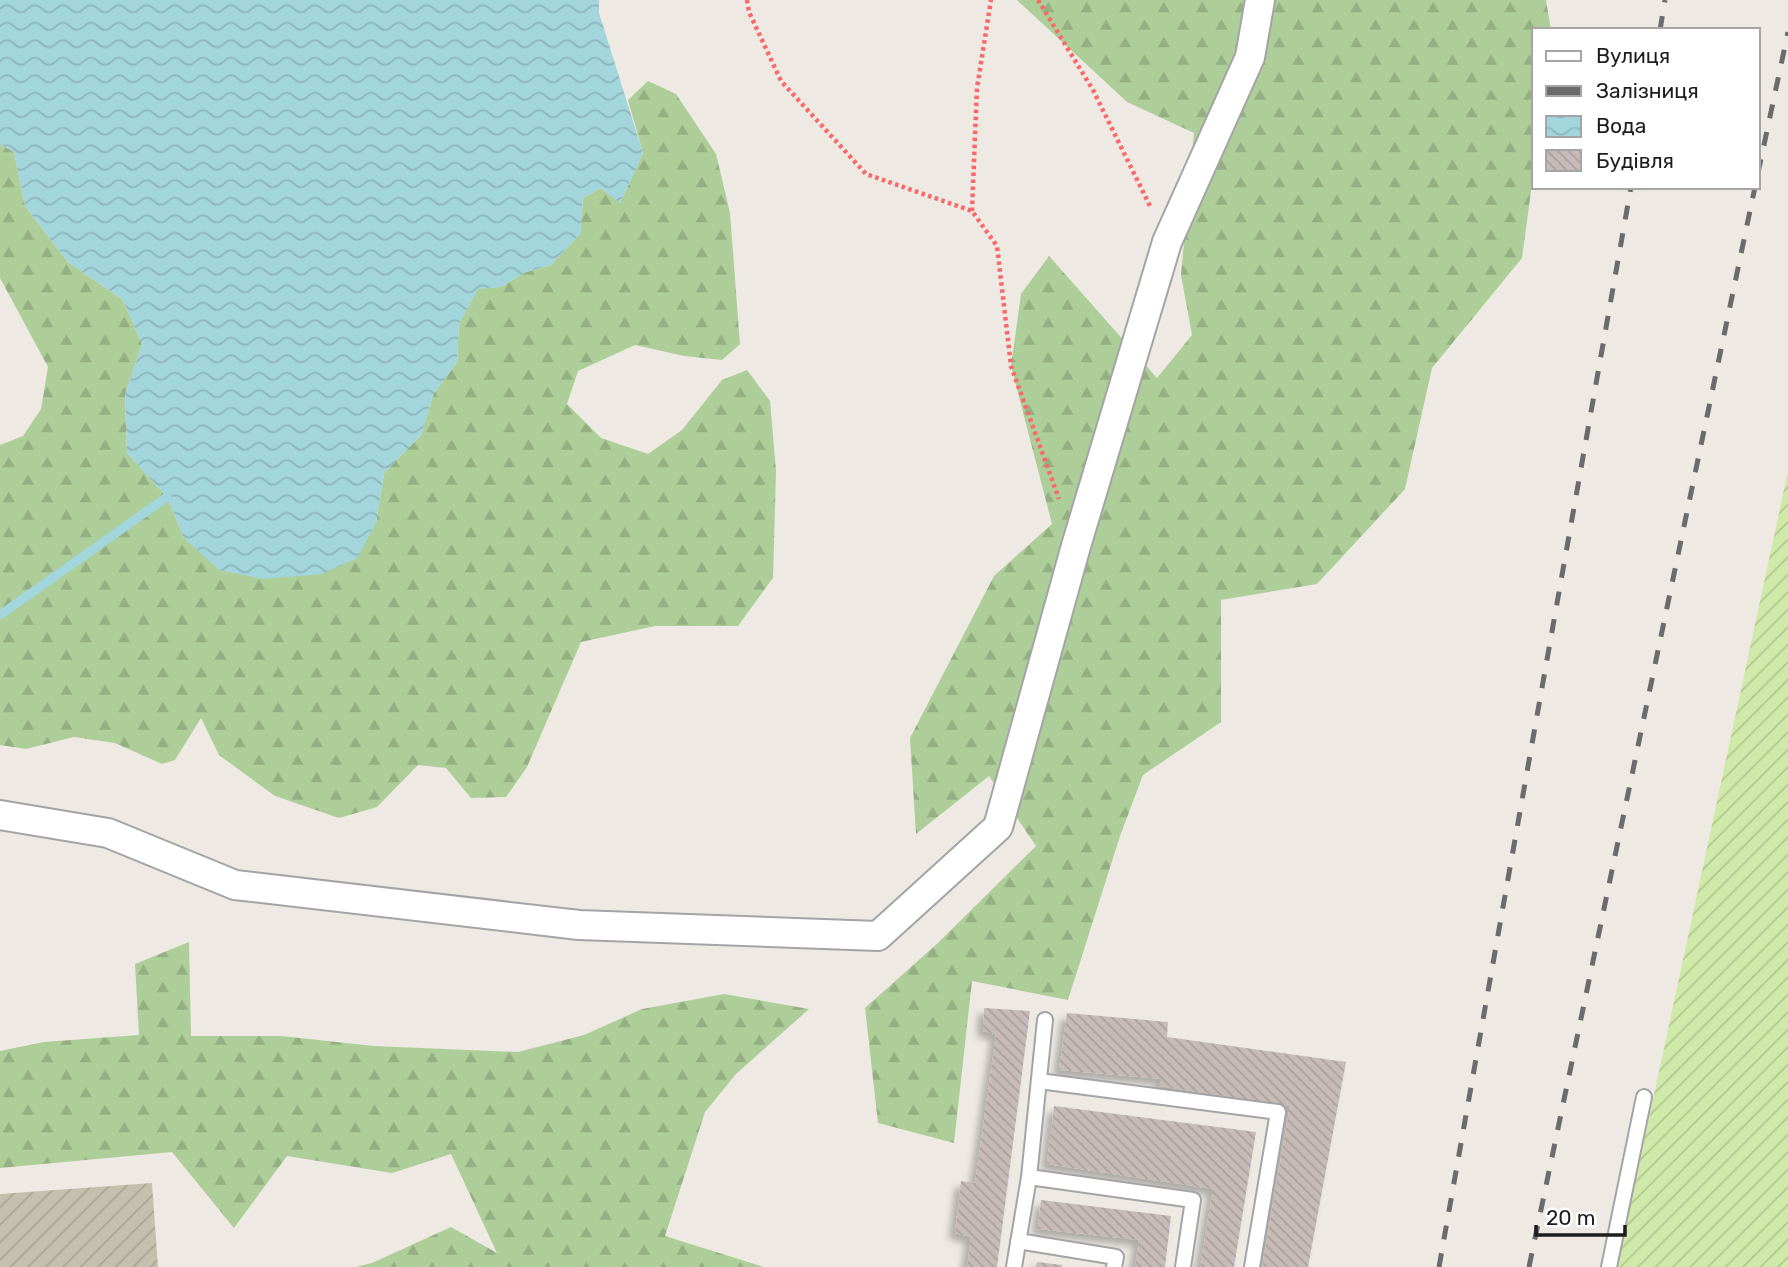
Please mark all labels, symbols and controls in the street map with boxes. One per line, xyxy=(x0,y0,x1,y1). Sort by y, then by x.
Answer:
legend xyxy=(1532,28,1760,189)
text: Вулиця xyxy=(1596,43,1670,68)
text: Залізниця xyxy=(1596,78,1699,103)
text: Вода xyxy=(1596,113,1646,138)
text: Будівля xyxy=(1596,148,1674,173)
scale bar xyxy=(1536,1194,1625,1238)
text: 20 m xyxy=(1546,1205,1595,1230)

